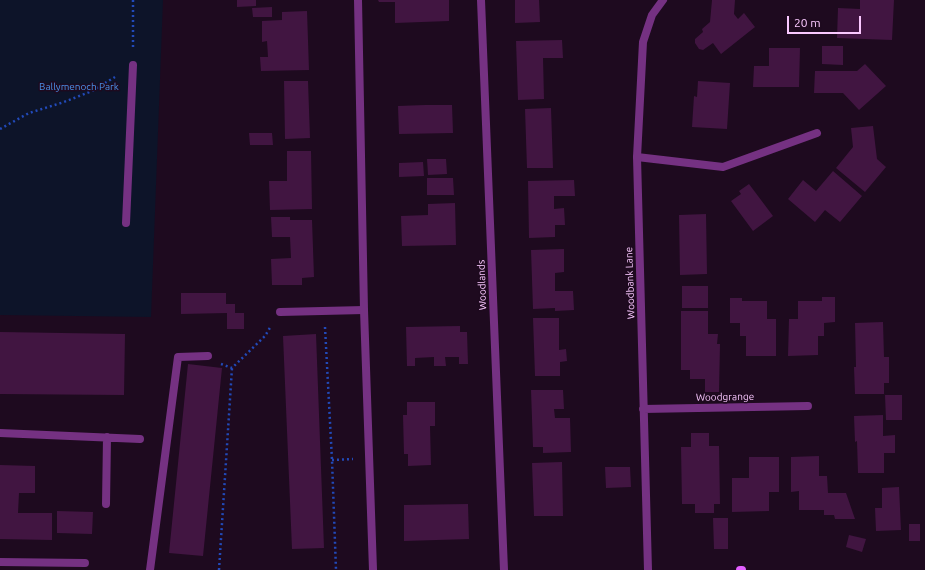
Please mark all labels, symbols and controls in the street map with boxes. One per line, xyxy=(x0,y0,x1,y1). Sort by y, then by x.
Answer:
scale bar xyxy=(789,8,863,34)
text: 20 m xyxy=(794,16,821,29)
park label: Ballymenoch Park xyxy=(39,81,119,93)
street label: Woodbank Lane xyxy=(623,247,637,319)
street label: Woodlands xyxy=(475,260,489,310)
street label: Woodgrange xyxy=(696,390,754,404)

